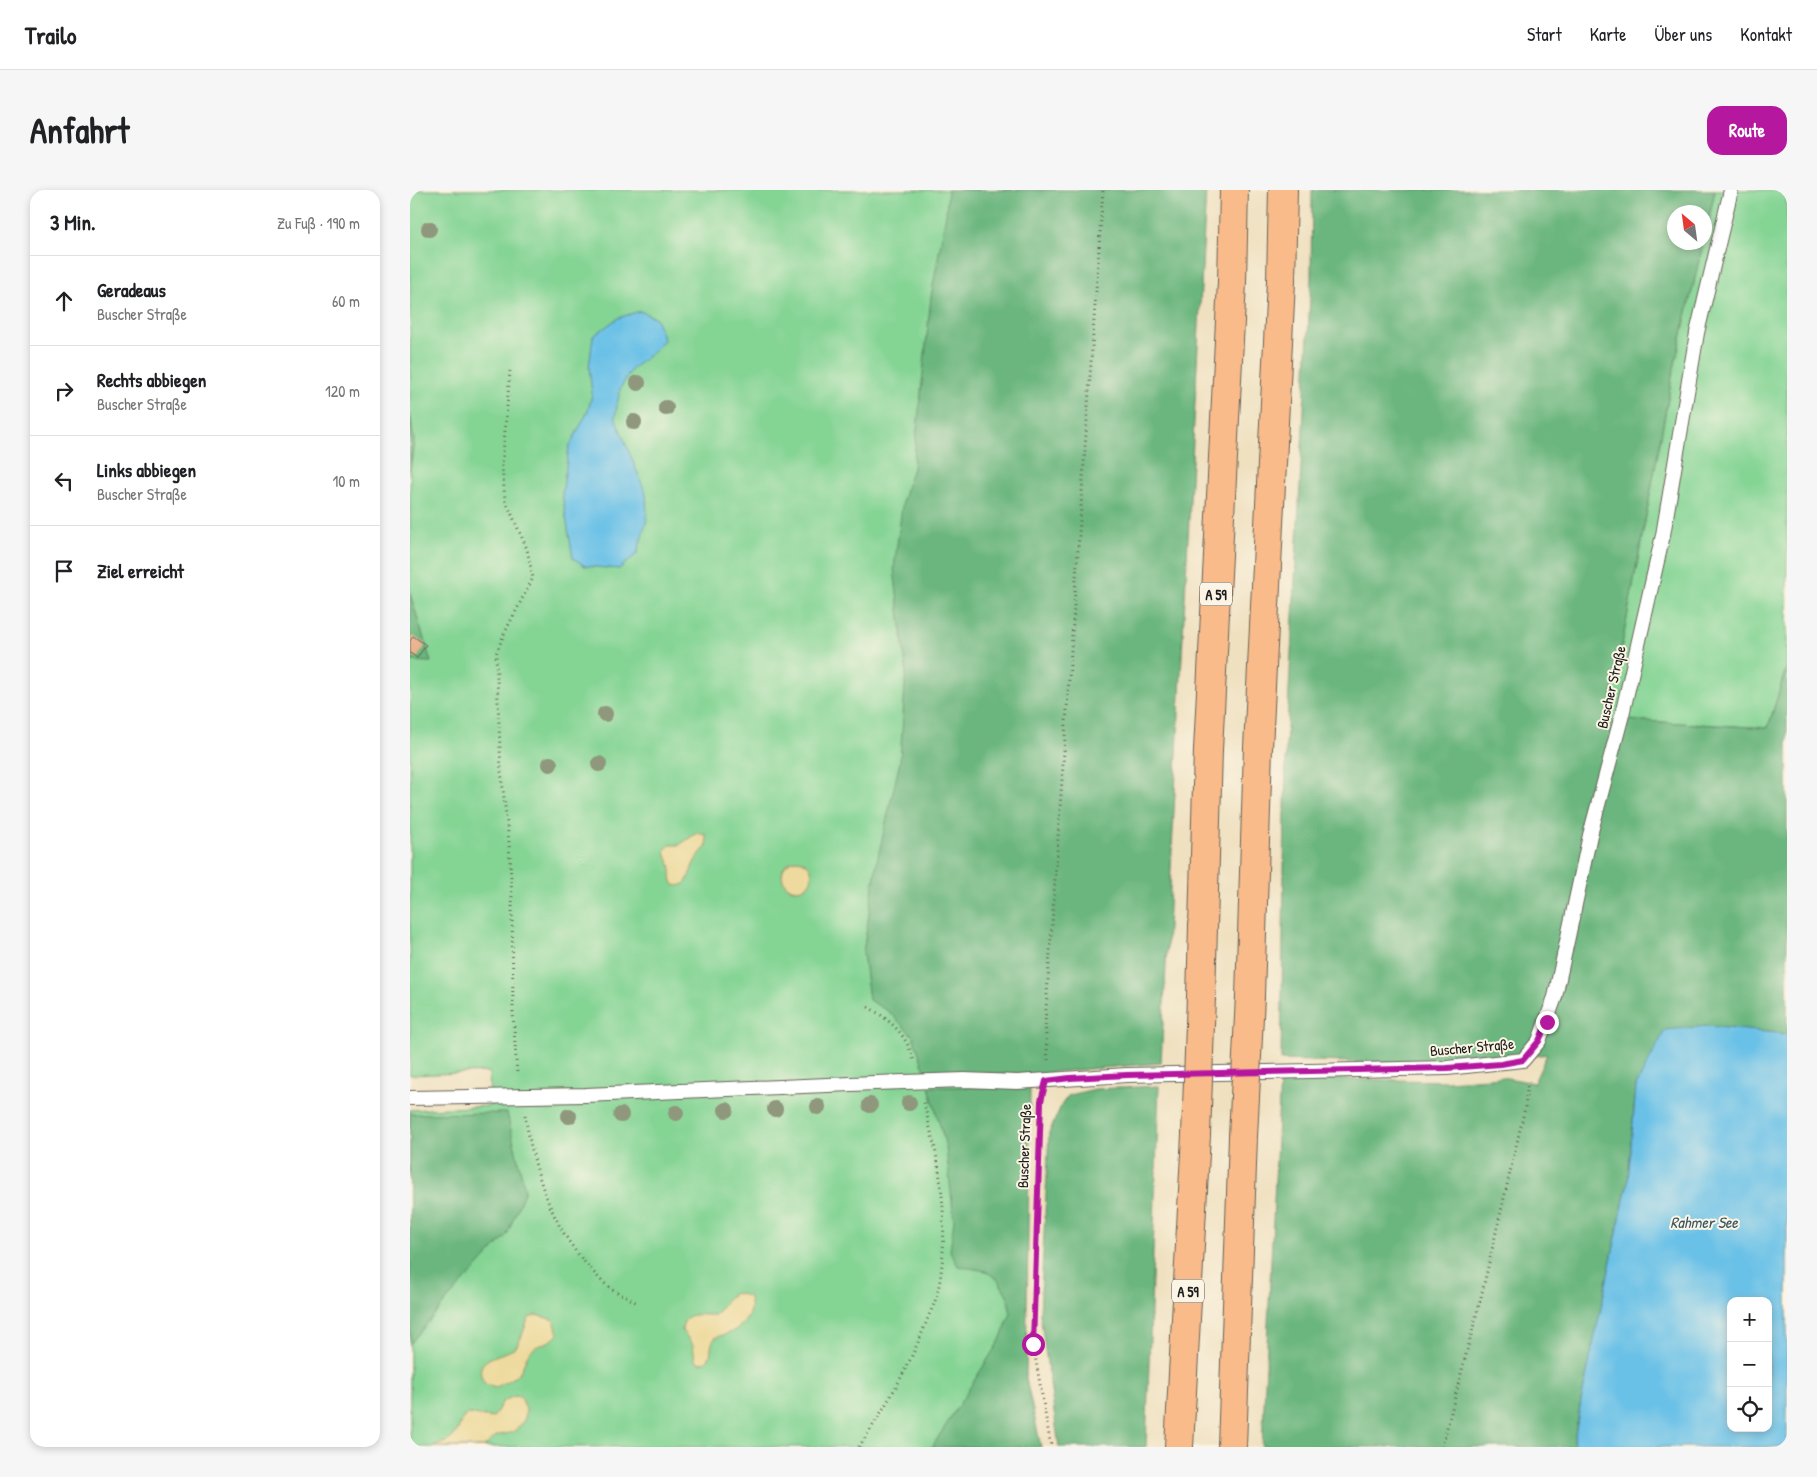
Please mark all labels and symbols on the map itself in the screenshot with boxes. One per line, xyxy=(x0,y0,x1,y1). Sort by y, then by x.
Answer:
north arrow xyxy=(1667,205,1712,250)
road number: A 59 xyxy=(1200,582,1232,606)
street label: Buscher Straße xyxy=(1591,644,1631,730)
route end xyxy=(1536,1011,1559,1034)
street label: Buscher Straße xyxy=(1429,1033,1515,1061)
street label: Buscher Straße xyxy=(1012,1103,1036,1188)
water label: Rahmer See xyxy=(1670,1211,1738,1233)
road number: A 59 xyxy=(1172,1280,1204,1302)
route start xyxy=(1022,1333,1045,1356)

